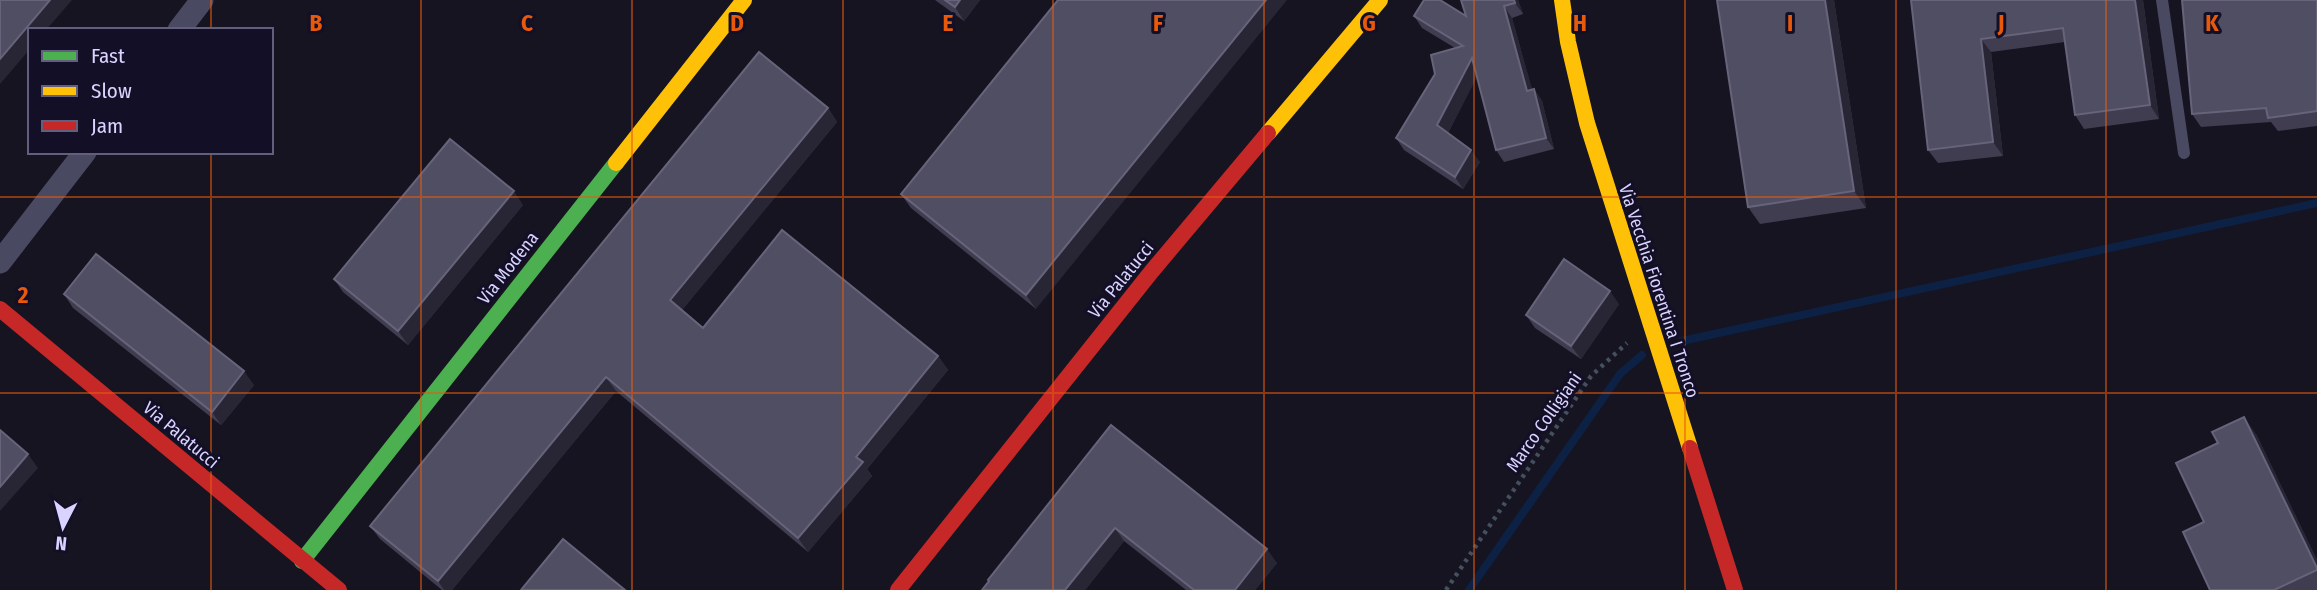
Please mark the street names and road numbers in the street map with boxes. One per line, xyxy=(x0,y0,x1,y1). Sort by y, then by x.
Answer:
street label: Via Vecchia Fiorentina I Tronco xyxy=(1614,181,1704,401)
street label: Via Modena xyxy=(473,227,543,309)
street label: Via Palatucci xyxy=(1083,237,1159,323)
street label: Marco Colligiani xyxy=(1502,368,1586,476)
street label: Via Palatucci xyxy=(139,397,223,473)

